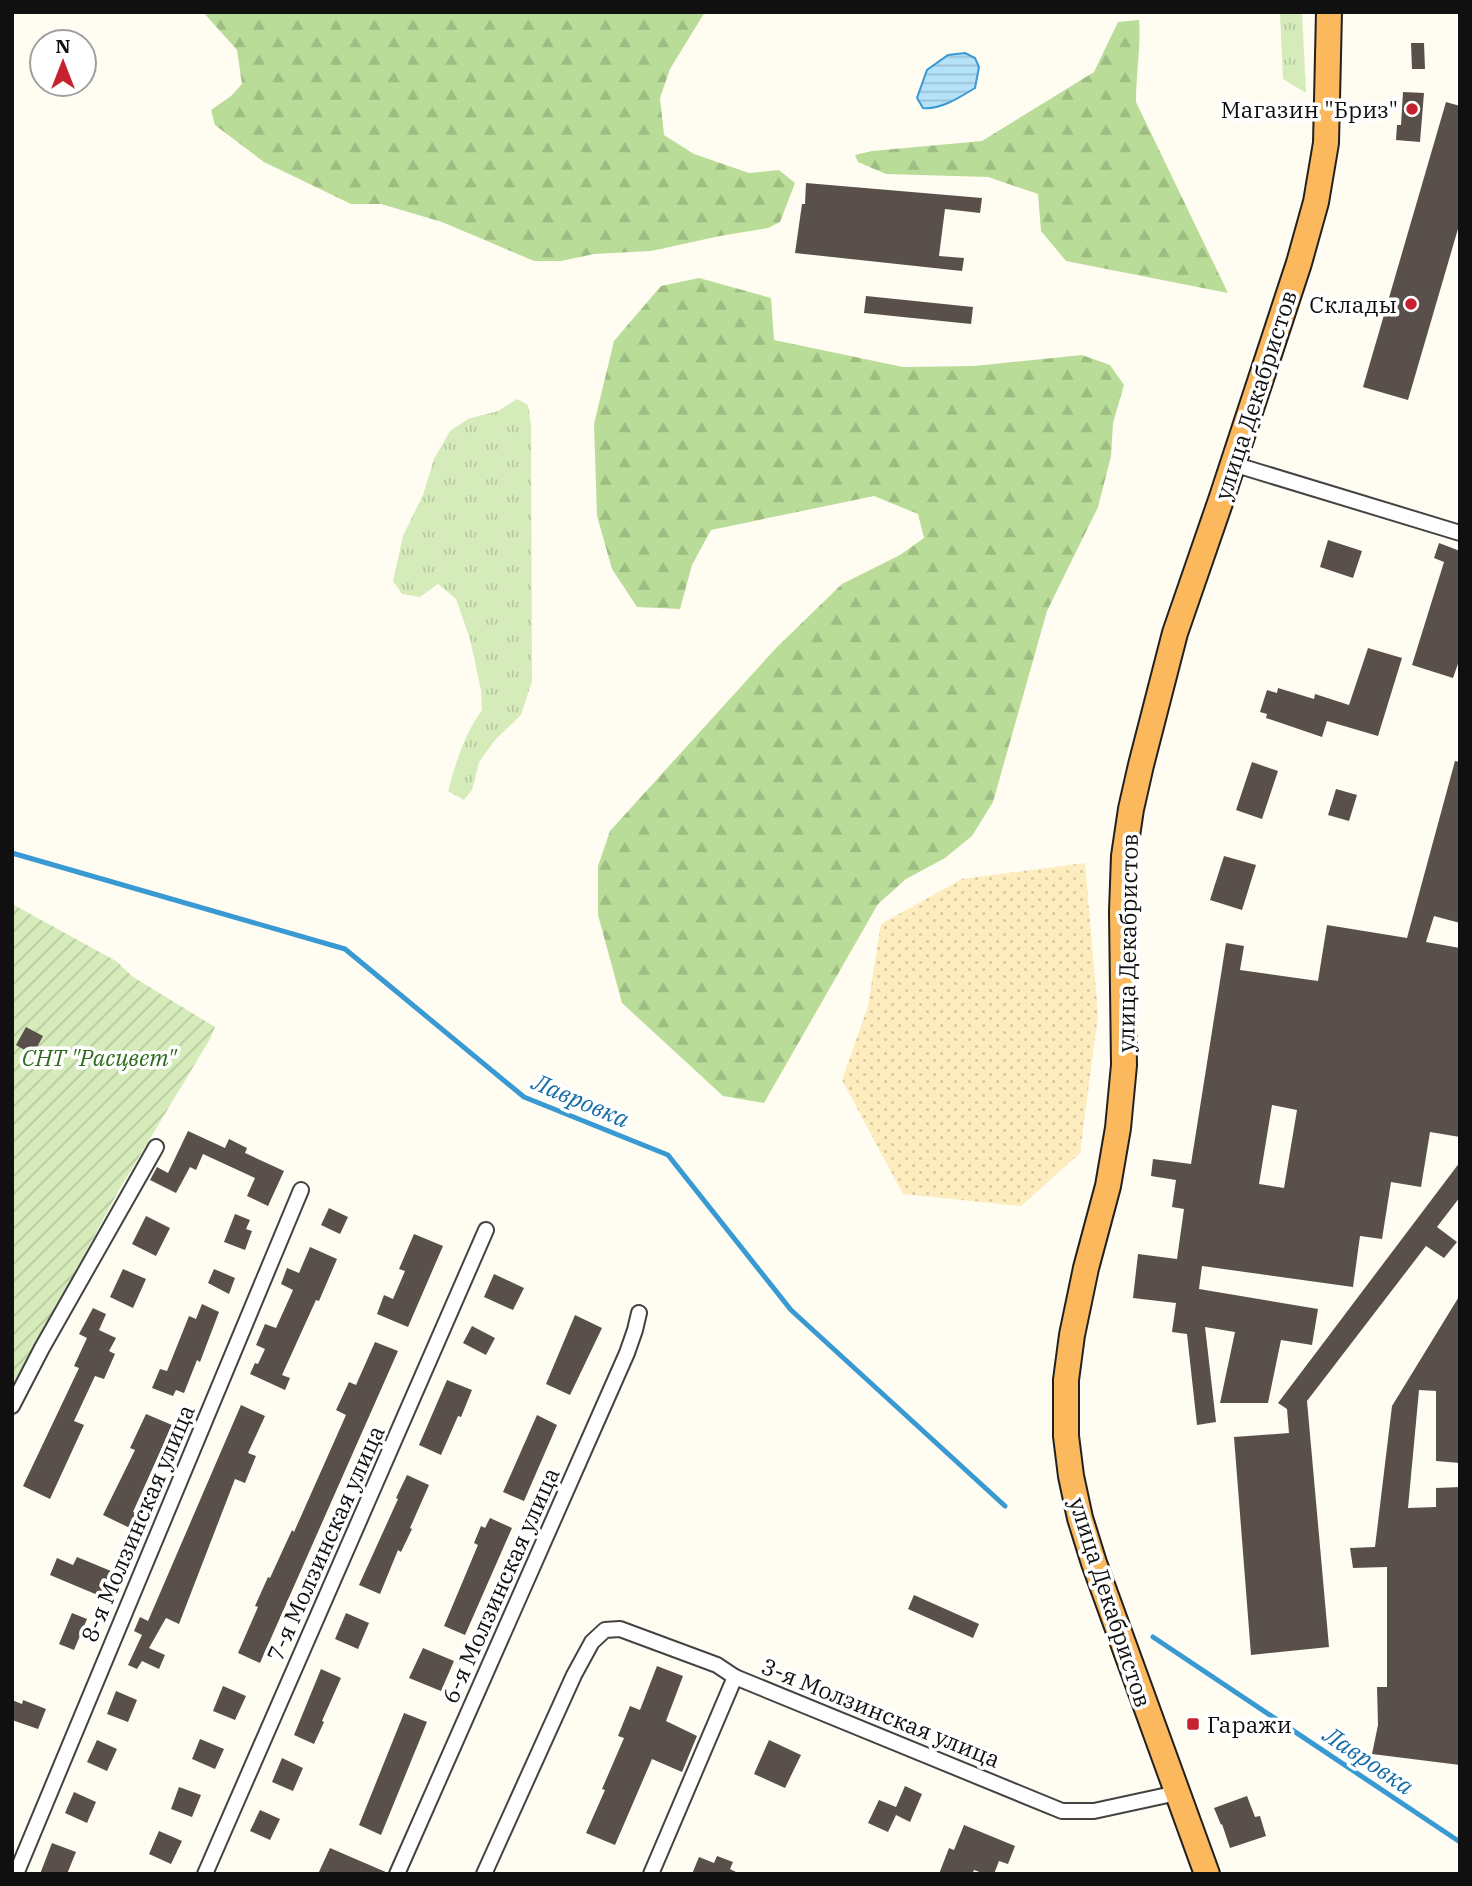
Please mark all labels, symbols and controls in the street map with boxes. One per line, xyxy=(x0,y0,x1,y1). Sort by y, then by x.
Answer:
north arrow xyxy=(28,28,98,98)
text: N xyxy=(55,34,71,58)
place label: Магазин "Бриз" xyxy=(1221,94,1398,124)
marker: Магазин "Бриз" xyxy=(1404,101,1420,117)
street label: улица Декабристов xyxy=(1207,286,1303,504)
place label: Склады xyxy=(1309,289,1397,319)
marker: Склады xyxy=(1403,296,1419,312)
street label: улица Декабристов xyxy=(1110,833,1144,1053)
park label: СНТ "Расцвет" xyxy=(22,1042,178,1072)
water label: Лавровка xyxy=(527,1065,634,1135)
street label: 8-я Молзинская улица xyxy=(73,1400,201,1646)
street label: 7-я Молзинская улица xyxy=(259,1420,391,1666)
street label: 6-я Молзинская улица xyxy=(434,1462,566,1708)
street label: улица Декабристов xyxy=(1063,1493,1159,1711)
street label: 3-я Молзинская улица xyxy=(757,1650,1005,1774)
place label: Гаражи xyxy=(1207,1709,1292,1739)
marker: Гаражи xyxy=(1185,1716,1201,1732)
water label: Лавровка xyxy=(1317,1718,1420,1802)

